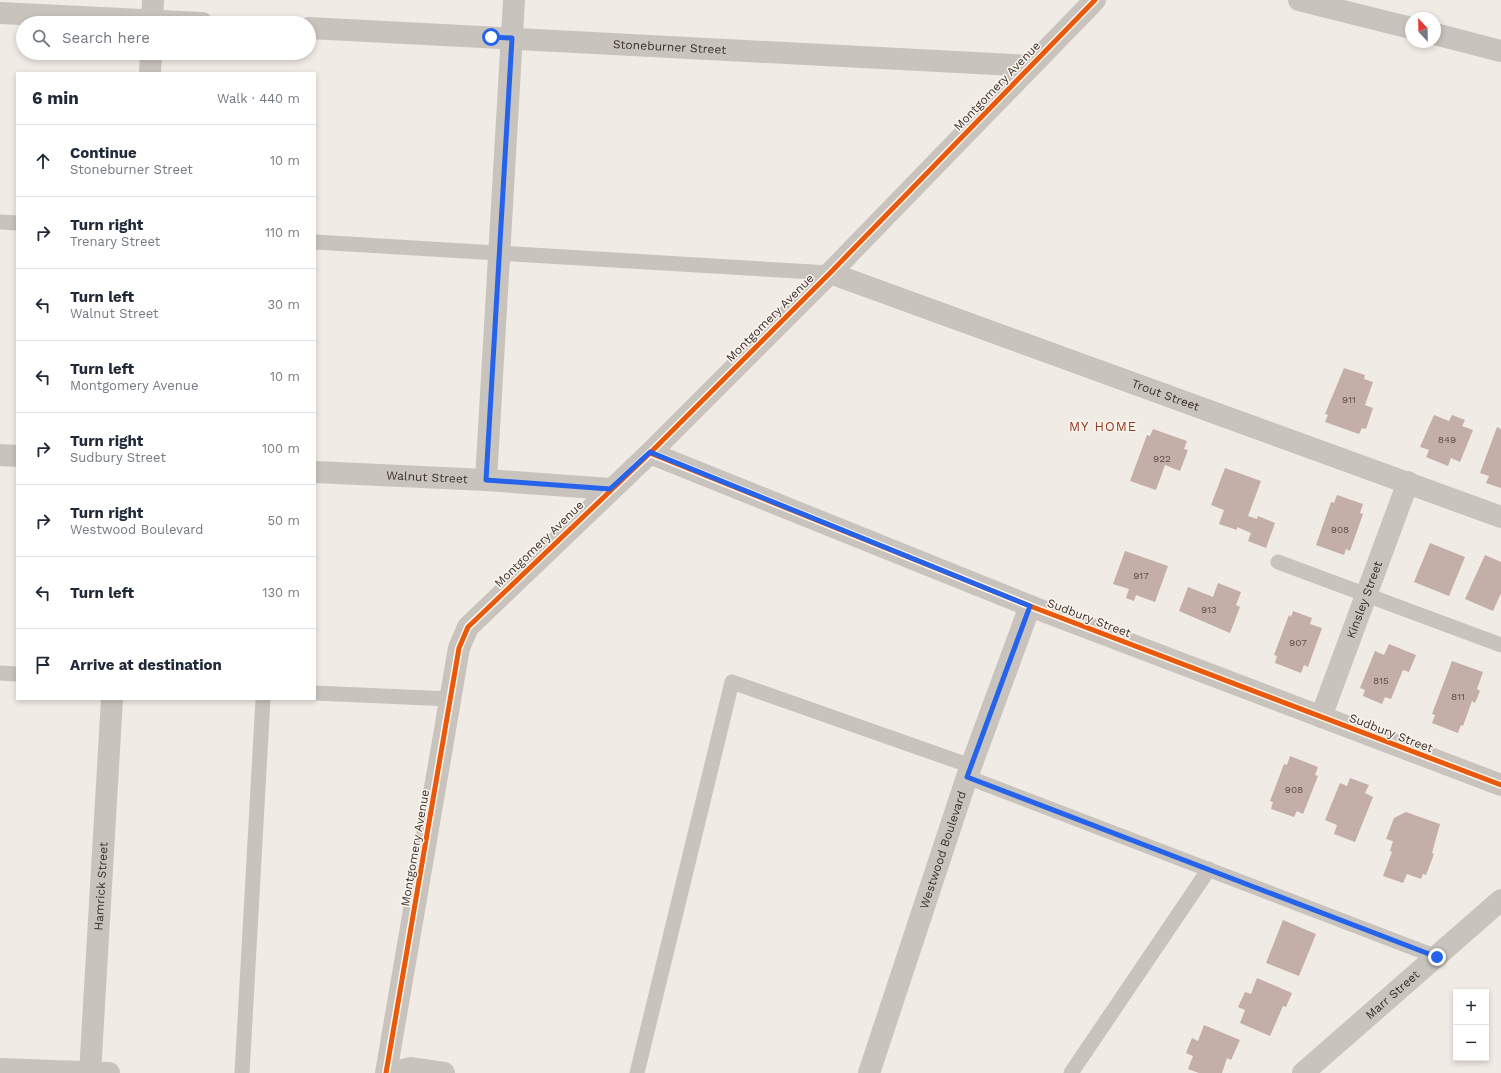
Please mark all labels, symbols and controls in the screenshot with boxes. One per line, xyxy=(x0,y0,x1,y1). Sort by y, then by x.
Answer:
north arrow xyxy=(1405,12,1441,48)
search box xyxy=(16,16,316,60)
icon: search xyxy=(30,27,52,49)
route start xyxy=(482,28,500,46)
text: Search here xyxy=(62,29,150,47)
street label: Stoneburner Street xyxy=(613,37,727,57)
street label: Montgomery Avenue xyxy=(951,38,1043,133)
text: 6 min xyxy=(32,88,79,108)
text: Walk · 440 m xyxy=(217,91,300,106)
text: Continue xyxy=(70,144,137,162)
icon: ahead xyxy=(32,150,54,172)
text: 10 m xyxy=(270,153,300,168)
text: Stoneburner Street xyxy=(70,162,193,177)
text: Turn right xyxy=(70,216,143,234)
icon: right xyxy=(32,222,54,244)
text: 110 m xyxy=(265,225,300,240)
text: Trenary Street xyxy=(70,234,160,249)
street label: Montgomery Avenue xyxy=(723,271,817,365)
text: Turn left xyxy=(70,288,134,306)
icon: left xyxy=(32,294,54,316)
text: 30 m xyxy=(268,297,300,312)
text: Walnut Street xyxy=(70,306,158,321)
text: Turn left xyxy=(70,360,134,378)
icon: left xyxy=(32,366,54,388)
text: 10 m xyxy=(270,369,300,384)
street label: Trout Street xyxy=(1130,376,1201,414)
text: Montgomery Avenue xyxy=(70,378,198,393)
house number: 911 xyxy=(1342,394,1356,405)
district label: MY HOME xyxy=(1069,419,1137,434)
text: Turn right xyxy=(70,432,143,450)
house number: 849 xyxy=(1438,434,1456,445)
icon: right xyxy=(32,438,54,460)
text: 100 m xyxy=(262,441,300,456)
text: Sudbury Street xyxy=(70,450,166,465)
house number: 922 xyxy=(1153,453,1171,464)
street label: Walnut Street xyxy=(386,468,468,486)
street label: Montgomery Avenue xyxy=(492,498,587,590)
text: Turn right xyxy=(70,504,143,522)
icon: right xyxy=(32,510,54,532)
text: 50 m xyxy=(268,513,300,528)
text: Westwood Boulevard xyxy=(70,522,204,537)
house number: 908 xyxy=(1331,524,1349,535)
street label: Kinsley Street xyxy=(1344,559,1385,640)
house number: 917 xyxy=(1133,570,1149,581)
icon: left xyxy=(32,582,54,604)
text: Turn left xyxy=(70,584,134,602)
text: 130 m xyxy=(262,585,300,600)
street label: Sudbury Street xyxy=(1045,596,1133,640)
house number: 913 xyxy=(1201,604,1217,615)
house number: 907 xyxy=(1289,637,1307,648)
icon: arrive xyxy=(32,654,54,676)
text: Arrive at destination xyxy=(70,656,222,674)
house number: 815 xyxy=(1373,675,1389,686)
house number: 811 xyxy=(1451,691,1465,702)
street label: Sudbury Street xyxy=(1347,711,1435,755)
house number: 908 xyxy=(1285,784,1303,795)
street label: Montgomery Avenue xyxy=(398,788,432,908)
street label: Westwood Boulevard xyxy=(917,789,969,911)
street label: Hamrick Street xyxy=(91,842,111,931)
route end xyxy=(1428,948,1446,966)
street label: Marr Street xyxy=(1363,967,1422,1022)
map controls xyxy=(1453,989,1489,1061)
button: + xyxy=(1453,989,1489,1025)
button: − xyxy=(1453,1025,1489,1061)

